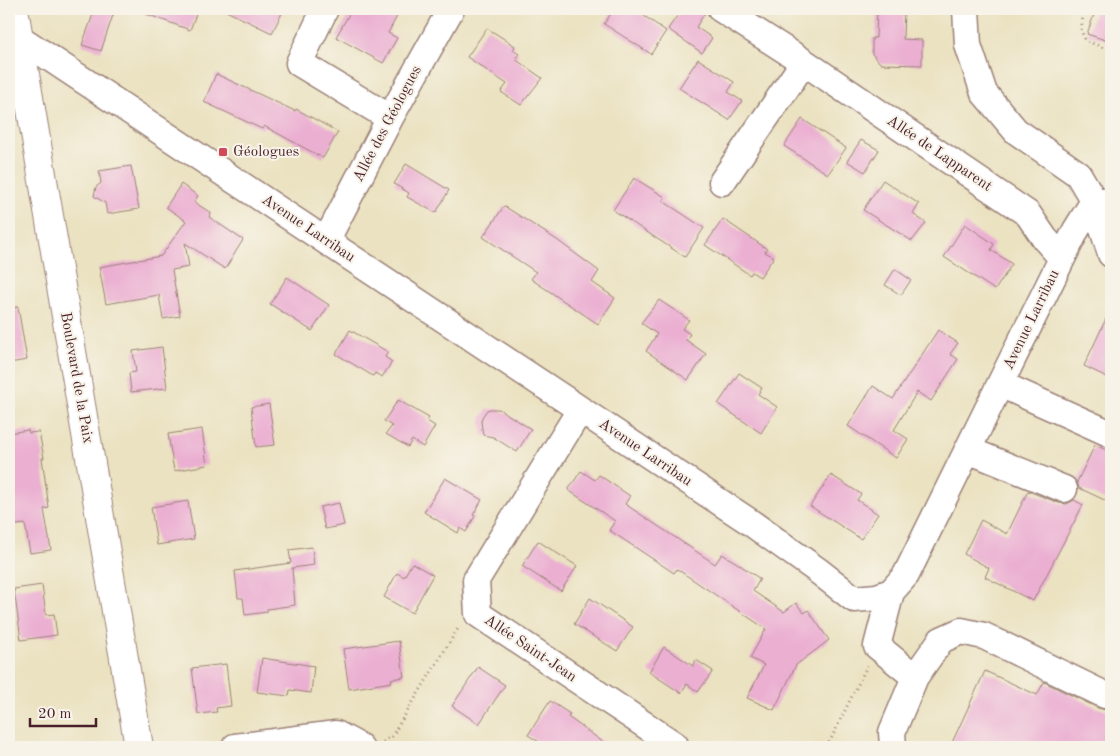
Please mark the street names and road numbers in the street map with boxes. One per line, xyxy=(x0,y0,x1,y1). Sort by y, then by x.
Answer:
street label: Allée des Géologues xyxy=(351,63,425,185)
street label: Allée de Lapparent xyxy=(884,113,994,195)
street label: Avenue Larribau xyxy=(259,192,357,266)
street label: Avenue Larribau xyxy=(1001,268,1063,372)
street label: Boulevard de la Paix xyxy=(57,311,95,445)
street label: Avenue Larribau xyxy=(596,416,694,490)
street label: Allée Saint-Jean xyxy=(481,613,579,685)

